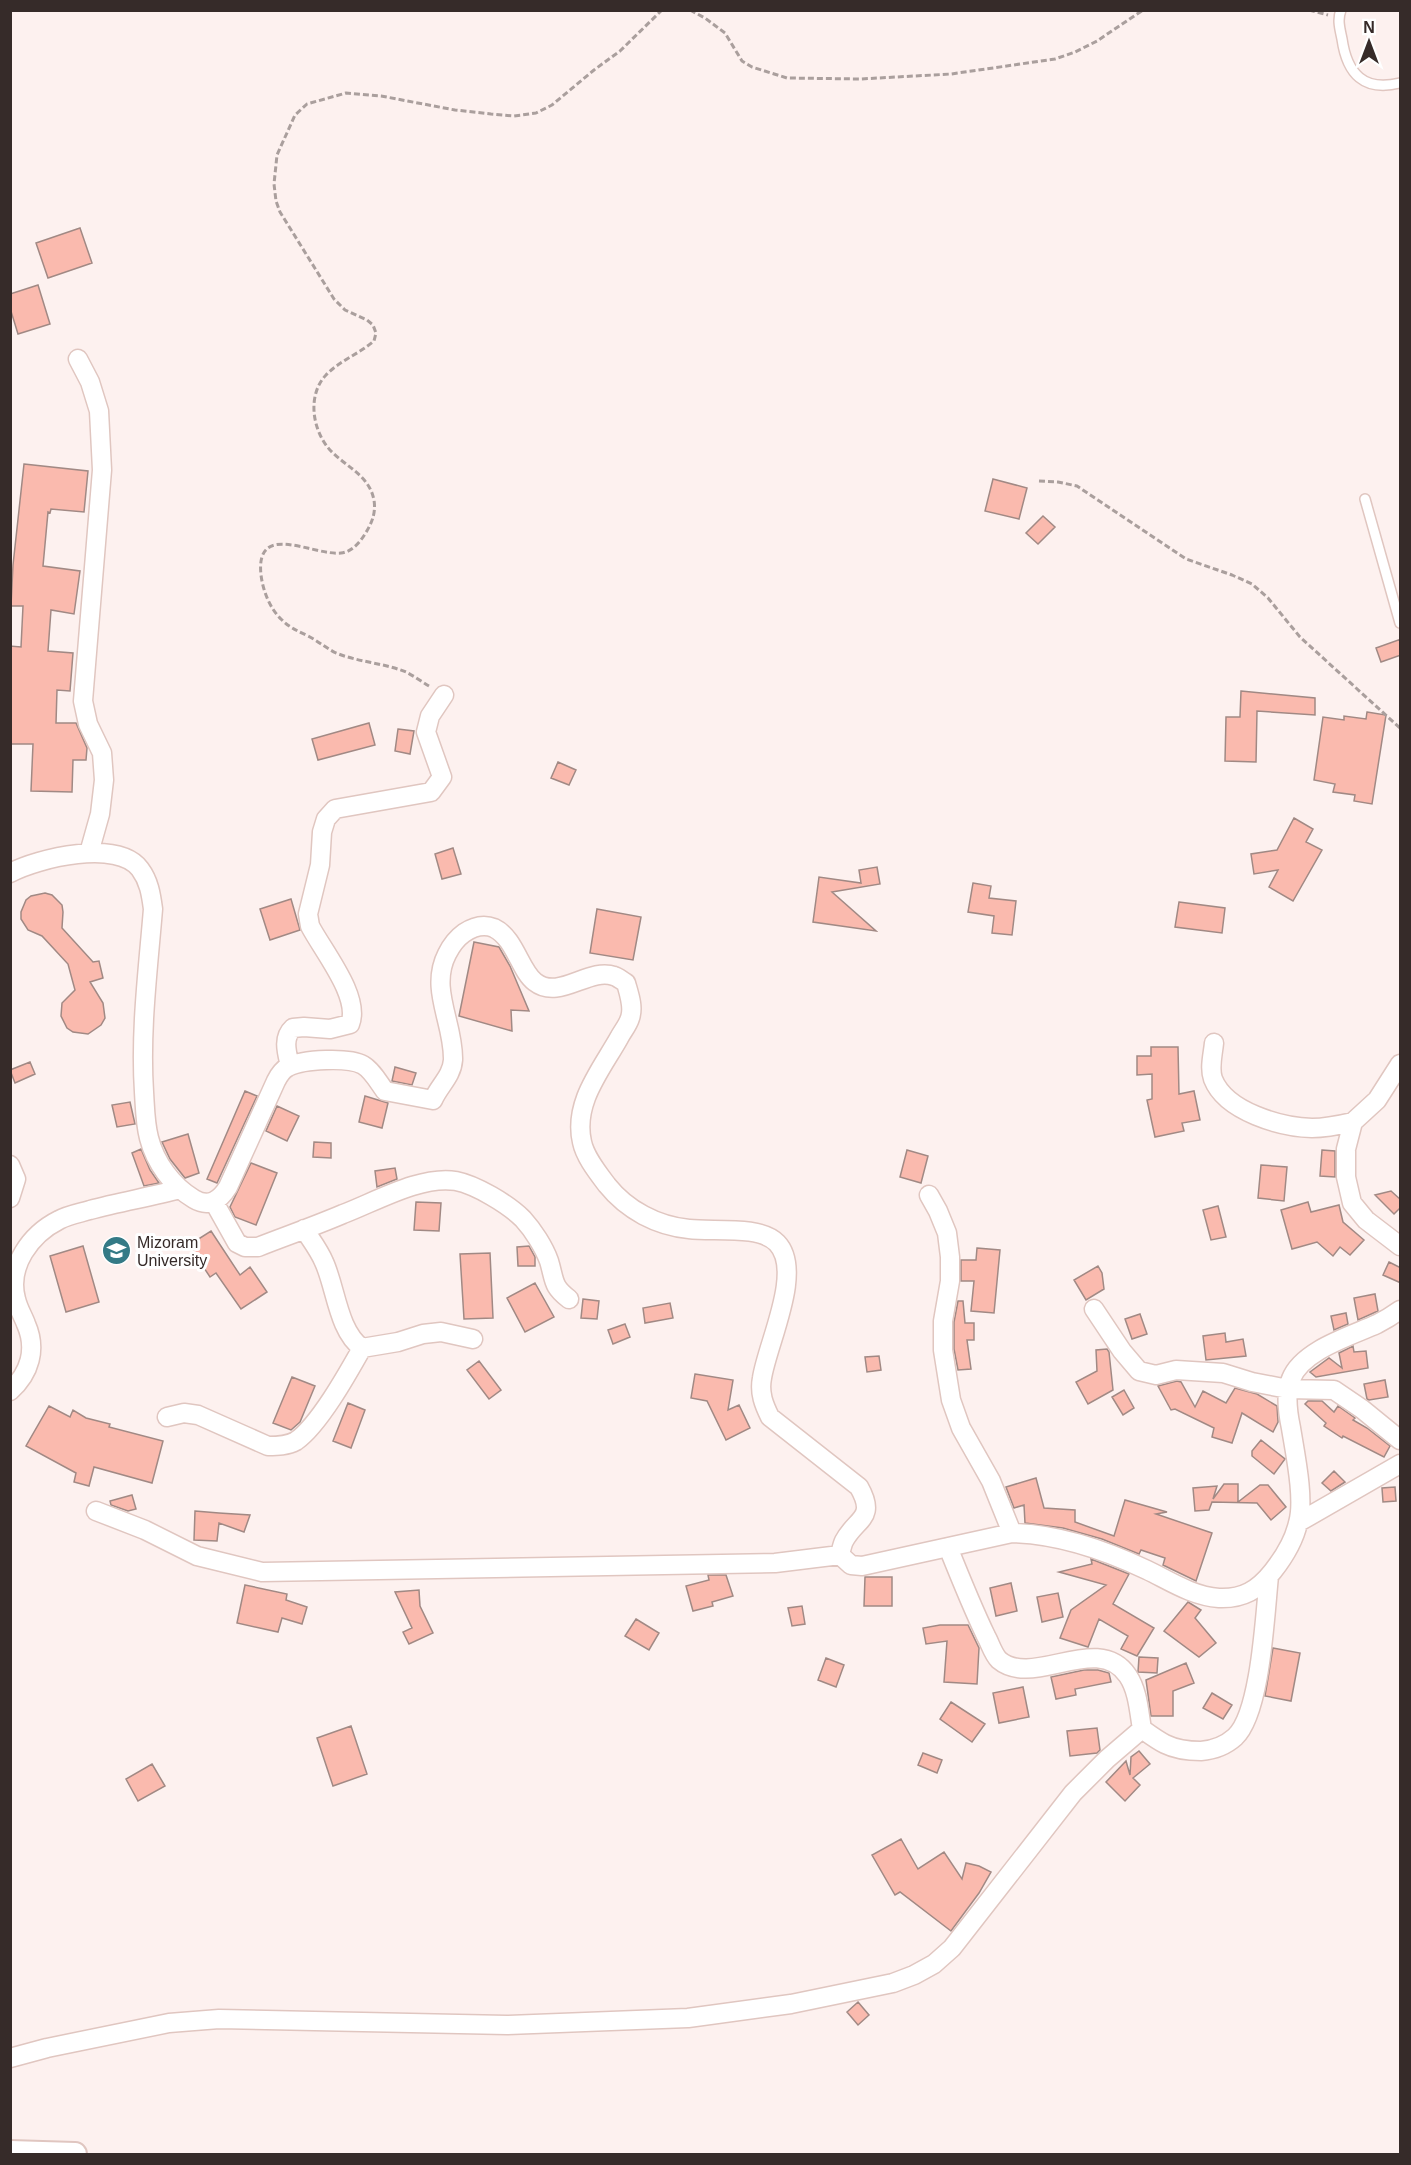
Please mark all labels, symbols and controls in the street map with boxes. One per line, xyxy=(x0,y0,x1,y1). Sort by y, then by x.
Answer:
north arrow xyxy=(1339,12,1399,72)
text: N xyxy=(1363,19,1375,36)
place label: Mizoram University xyxy=(137,1234,207,1269)
school or university icon: Mizoram University xyxy=(100,1235,132,1267)

